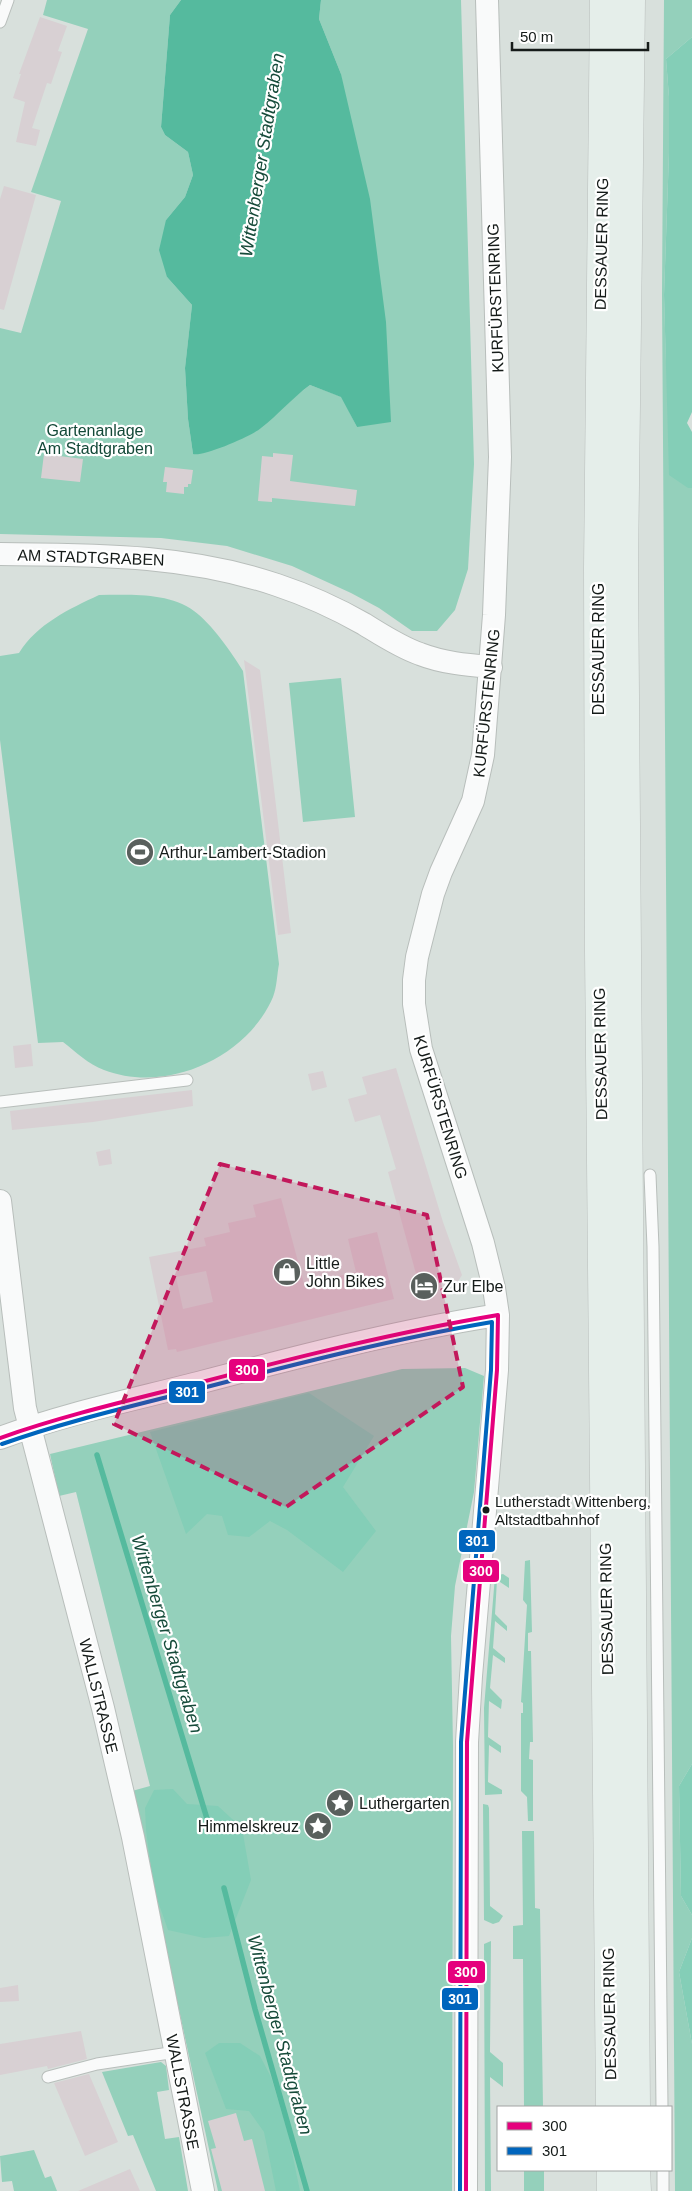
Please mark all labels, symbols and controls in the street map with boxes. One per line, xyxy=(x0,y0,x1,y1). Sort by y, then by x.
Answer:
scale bar xyxy=(512,20,648,52)
text: 50 m xyxy=(520,28,553,45)
water label: Wittenberger Stadtgraben xyxy=(236,52,288,258)
street label: DESSAUER RING xyxy=(592,178,611,310)
street label: KURFÜRSTENRING xyxy=(484,223,507,373)
park label: Gartenanlage Am Stadtgraben xyxy=(37,422,153,457)
street label: AM STADTGRABEN xyxy=(17,546,165,569)
street label: DESSAUER RING xyxy=(590,583,607,715)
street label: KURFÜRSTENRING xyxy=(470,628,503,778)
sports icon: Arthur-Lambert-Stadion xyxy=(125,837,155,867)
place label: Arthur-Lambert-Stadion xyxy=(159,844,326,861)
street label: DESSAUER RING xyxy=(591,988,610,1120)
street label: KURFÜRSTENRING xyxy=(411,1033,470,1181)
place label: Little John Bikes xyxy=(306,1255,384,1290)
shop icon: Little John Bikes xyxy=(272,1257,302,1287)
hotel icon: Zur Elbe xyxy=(409,1271,439,1301)
place label: Zur Elbe xyxy=(443,1278,504,1295)
line badge: 300 xyxy=(228,1358,266,1382)
text: 300 xyxy=(235,1362,259,1378)
line badge: 301 xyxy=(168,1380,206,1404)
text: 301 xyxy=(175,1384,199,1400)
place label: Lutherstadt Wittenberg, Altstadtbahnhof xyxy=(495,1493,651,1528)
marker: Lutherstadt Wittenberg, Altstadtbahnhof xyxy=(481,1505,491,1515)
line badge: 301 xyxy=(458,1529,496,1553)
water label: Wittenberger Stadtgraben xyxy=(127,1533,207,1735)
text: 301 xyxy=(465,1533,489,1549)
street label: DESSAUER RING xyxy=(597,1543,616,1675)
line badge: 300 xyxy=(462,1559,500,1583)
text: 300 xyxy=(469,1563,493,1579)
street label: WALLSTRASSE xyxy=(76,1637,121,1755)
place icon: Luthergarten xyxy=(325,1788,355,1818)
place label: Luthergarten xyxy=(359,1795,450,1812)
place icon: Himmelskreuz xyxy=(303,1811,333,1841)
place label: Himmelskreuz xyxy=(198,1818,299,1835)
water label: Wittenberger Stadtgraben xyxy=(244,1933,316,2137)
street label: DESSAUER RING xyxy=(600,1948,619,2080)
line badge: 300 xyxy=(447,1960,486,1984)
text: 300 xyxy=(454,1964,478,1980)
line badge: 301 xyxy=(441,1987,479,2011)
text: 301 xyxy=(448,1991,472,2007)
street label: WALLSTRASSE xyxy=(163,2033,202,2151)
legend xyxy=(497,2106,672,2171)
text: 300 xyxy=(542,2117,567,2134)
text: 301 xyxy=(542,2142,567,2159)

